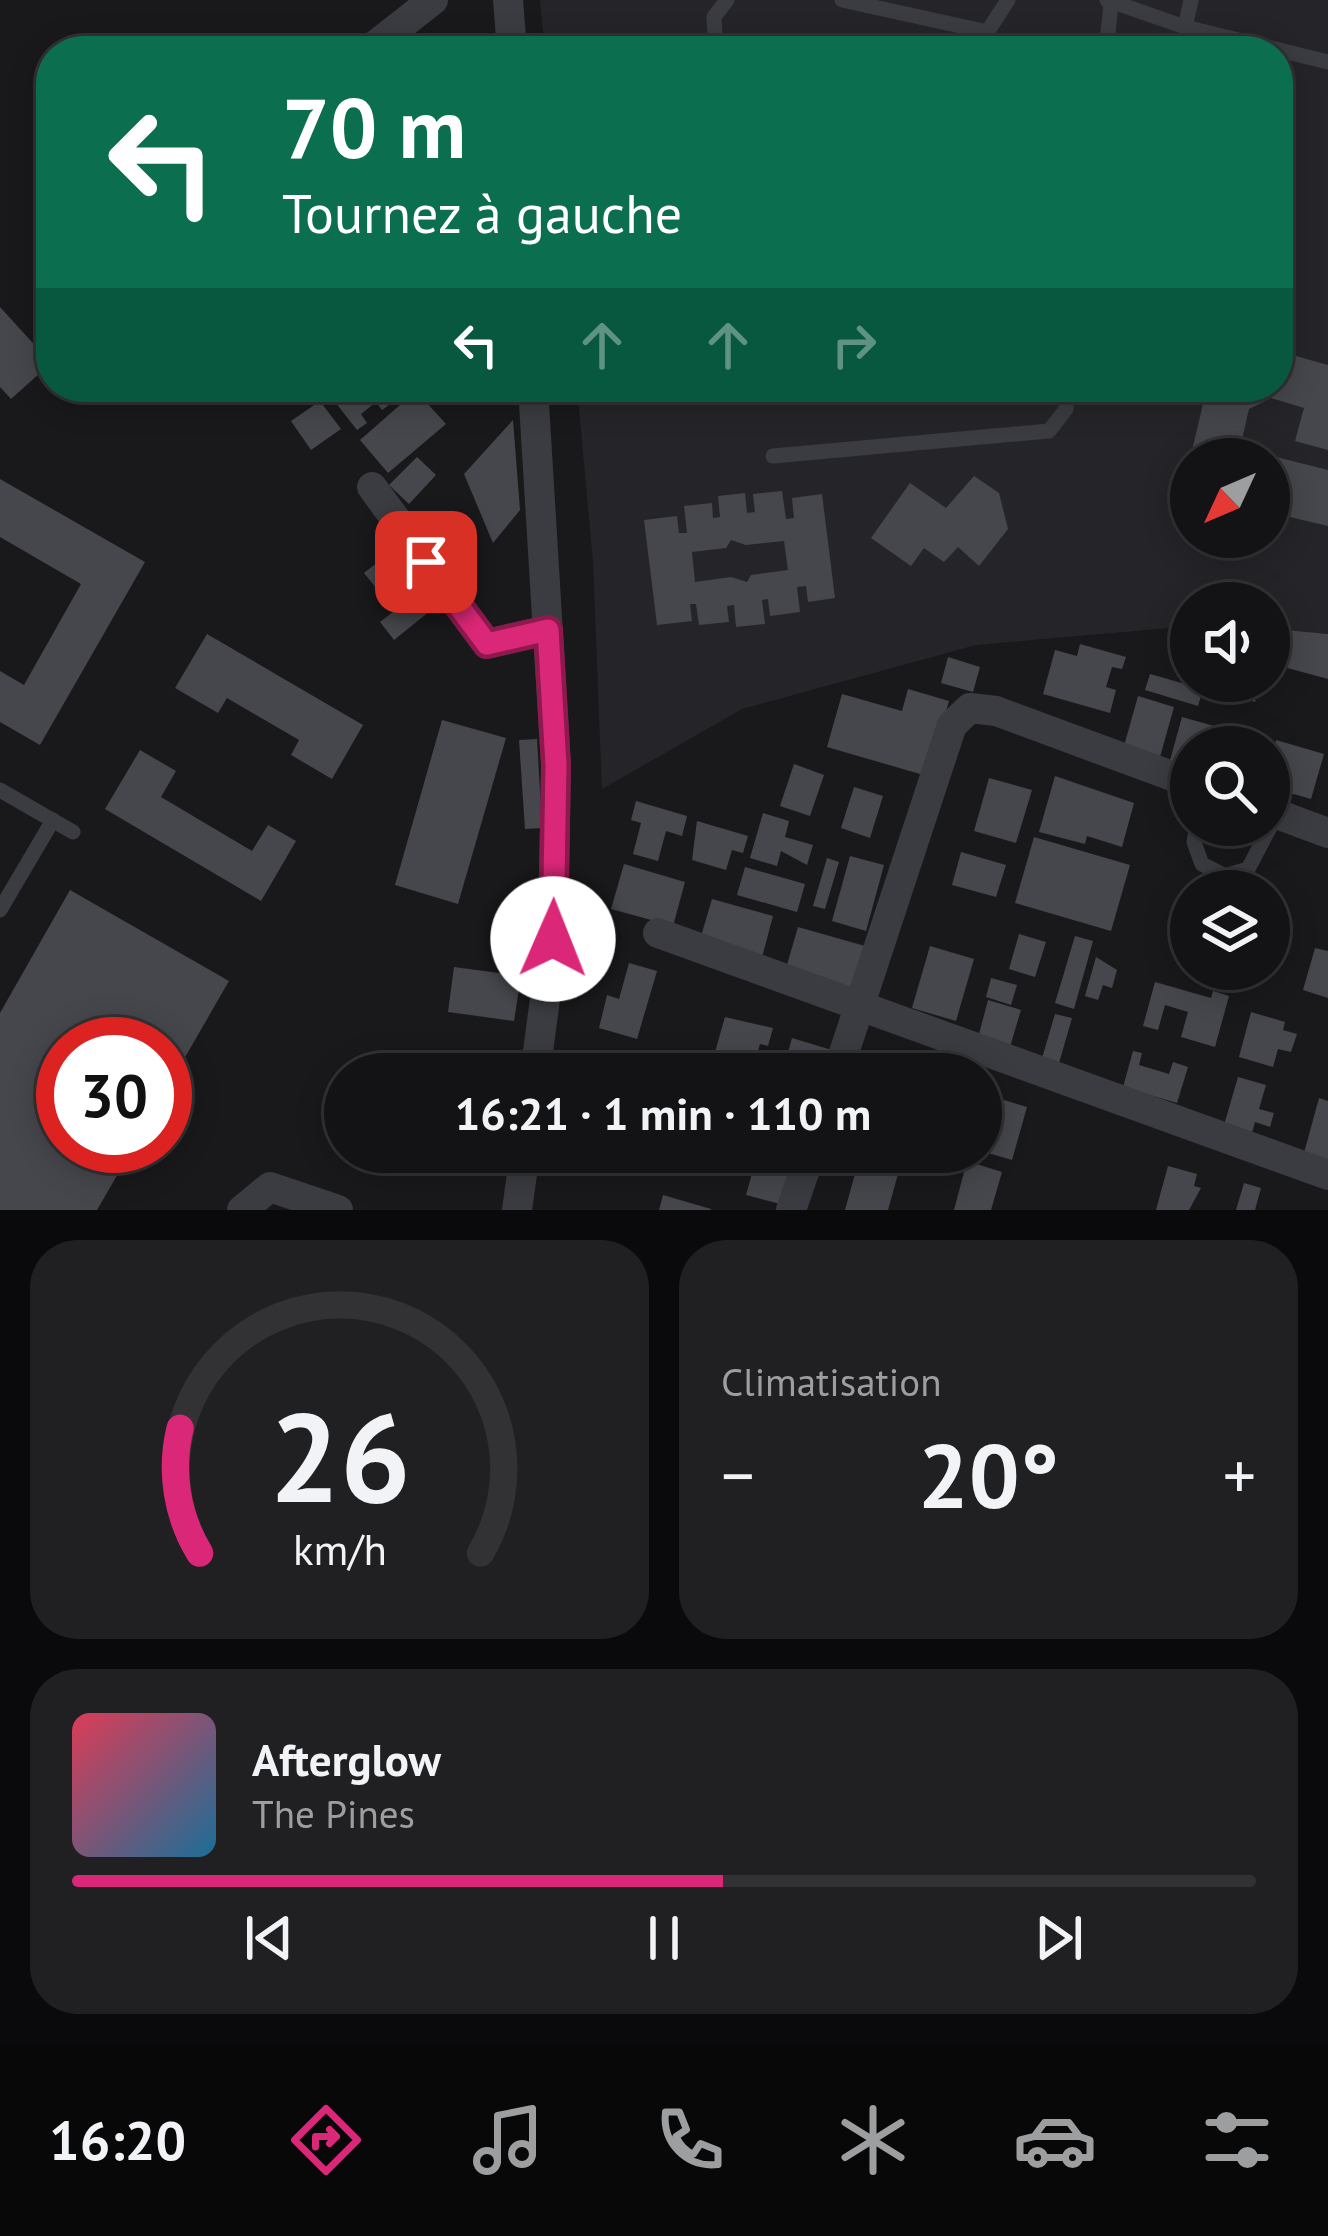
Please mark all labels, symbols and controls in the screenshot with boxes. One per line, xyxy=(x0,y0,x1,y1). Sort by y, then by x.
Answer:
text: 70 m xyxy=(282,72,466,181)
icon: left xyxy=(84,84,240,240)
text: Tournez à gauche xyxy=(282,178,682,248)
icon: left xyxy=(443,312,509,378)
icon: ahead xyxy=(569,312,635,378)
icon: ahead xyxy=(695,312,761,378)
icon: right xyxy=(821,312,887,378)
north arrow xyxy=(1170,438,1290,558)
map controls xyxy=(1170,438,1290,990)
pin xyxy=(375,511,477,613)
icon: arrive xyxy=(393,529,459,595)
button: sound xyxy=(1170,582,1290,702)
button: search xyxy=(1170,726,1290,846)
button: layers xyxy=(1170,870,1290,990)
position arrow xyxy=(490,876,616,1002)
speed limit sign: 30 xyxy=(36,1017,192,1173)
text: 16:21 · 1 min · 110 m xyxy=(455,1084,871,1142)
text: Climatisation xyxy=(721,1356,941,1407)
text: 26 xyxy=(269,1375,410,1536)
text: 20° xyxy=(918,1416,1059,1533)
text: − xyxy=(721,1432,754,1517)
text: + xyxy=(1223,1432,1256,1517)
text: km/h xyxy=(292,1520,387,1576)
text: Afterglow xyxy=(252,1730,441,1788)
text: The Pines xyxy=(252,1788,415,1839)
icon: previous xyxy=(236,1905,302,1971)
icon: pause xyxy=(631,1905,697,1971)
icon: next xyxy=(1026,1905,1092,1971)
icon: directions xyxy=(284,2098,368,2182)
icon: music xyxy=(466,2098,550,2182)
icon: phone xyxy=(648,2098,732,2182)
icon: climate xyxy=(831,2098,915,2182)
icon: car xyxy=(1013,2098,1097,2182)
icon: filters xyxy=(1195,2098,1279,2182)
text: 16:20 xyxy=(49,2105,186,2175)

